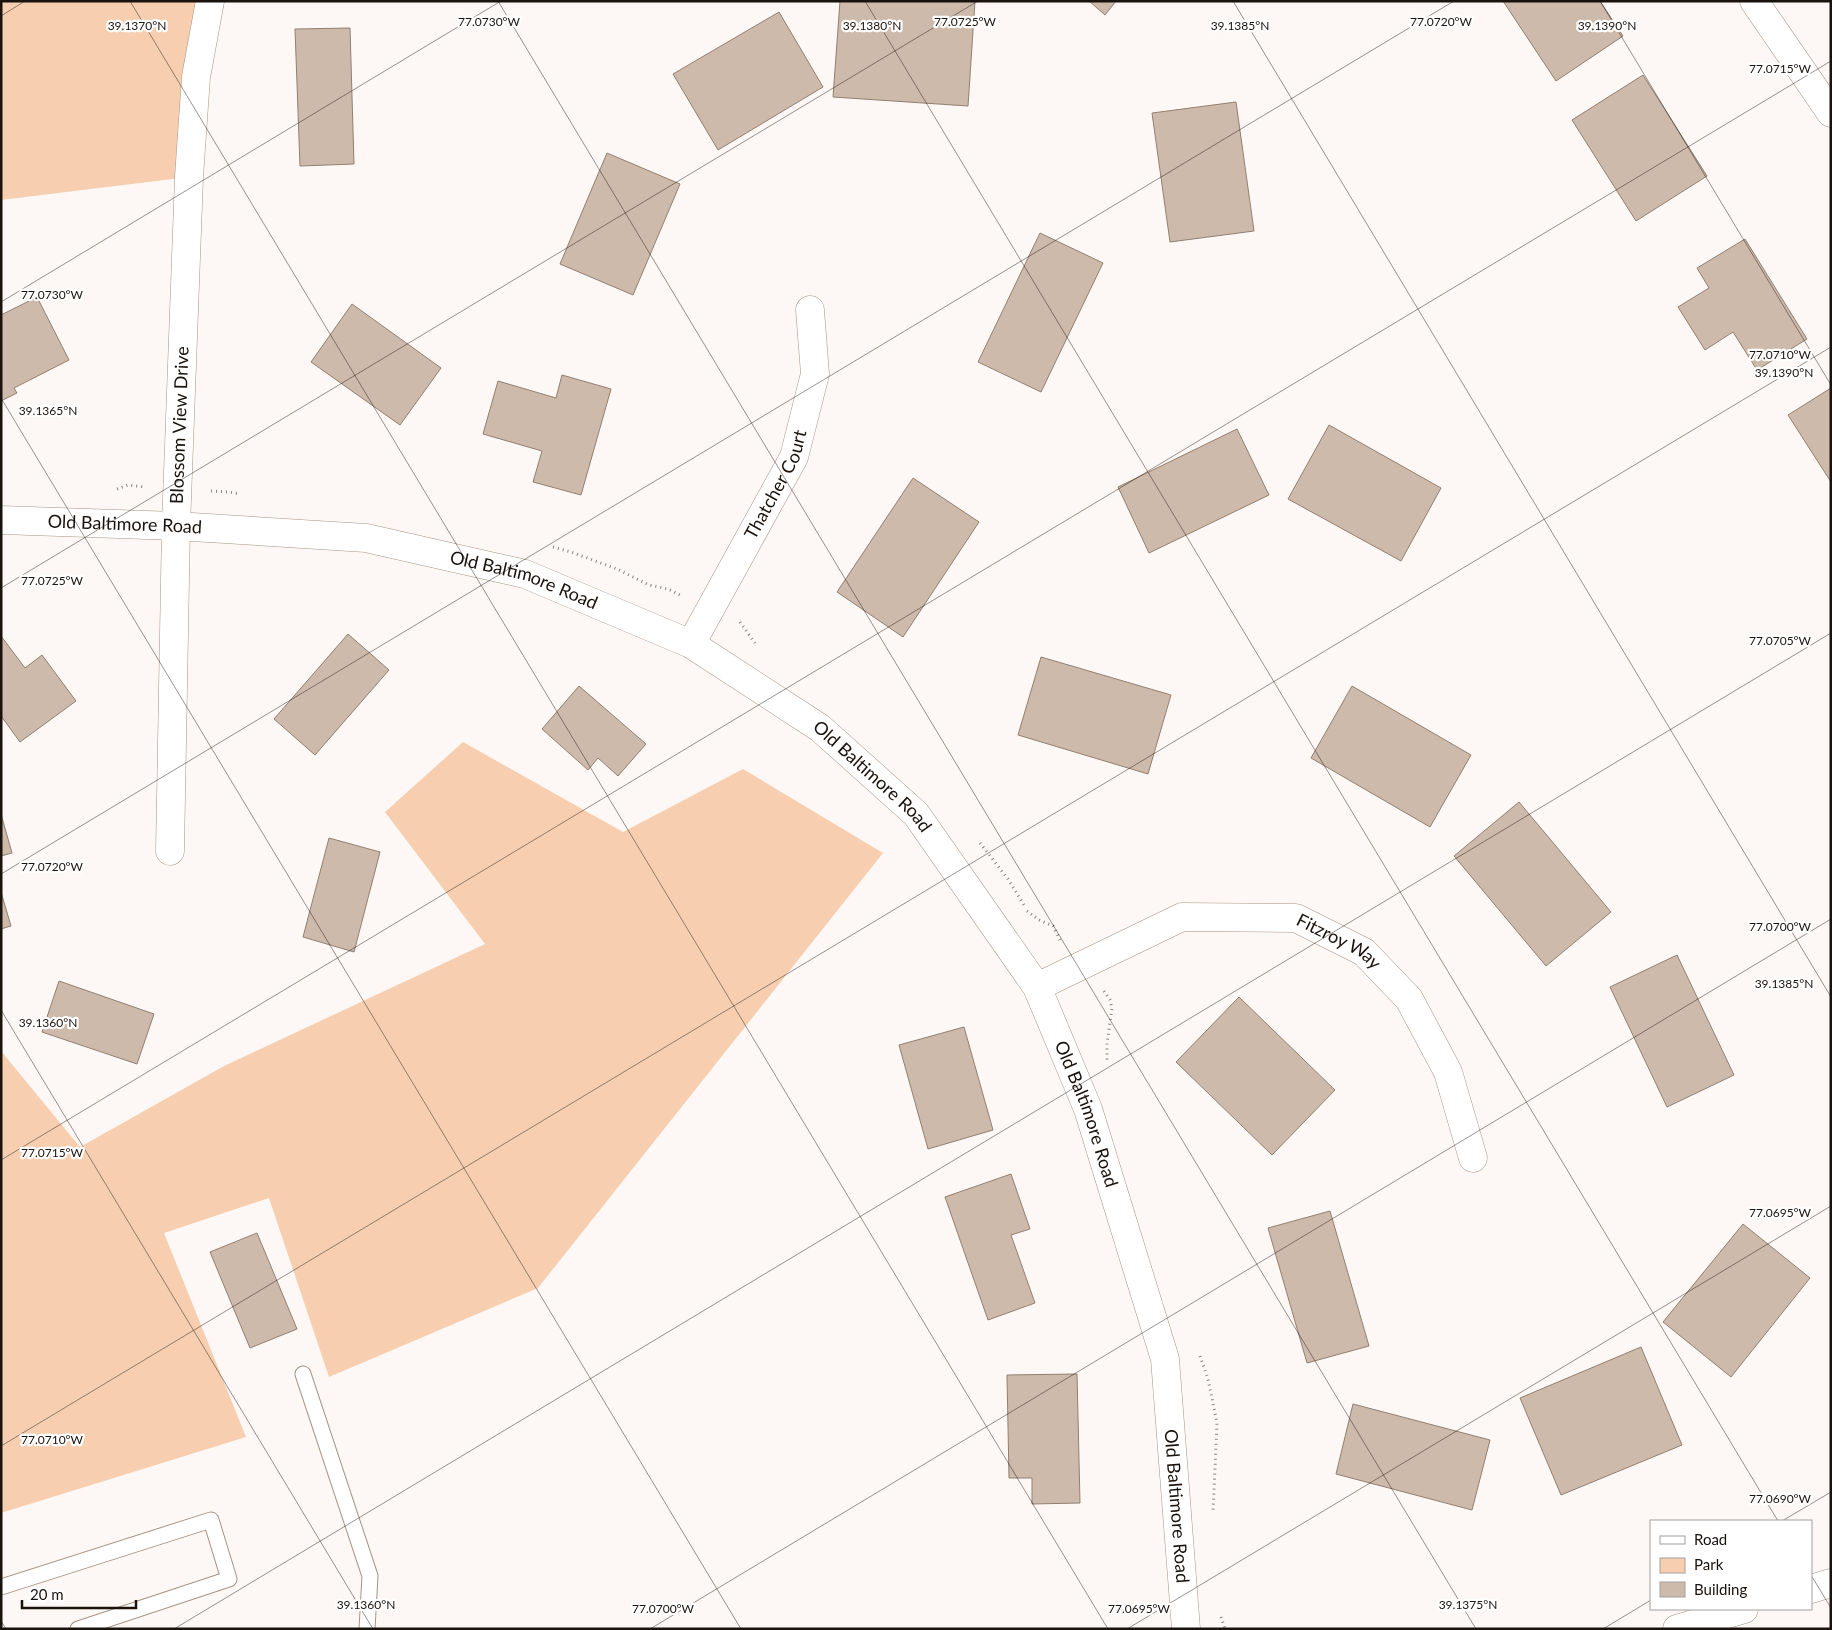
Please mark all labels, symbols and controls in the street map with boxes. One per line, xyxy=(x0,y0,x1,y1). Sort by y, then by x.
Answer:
text: 77.0730°W xyxy=(458,14,521,29)
text: 77.0725°W xyxy=(934,14,997,29)
text: 77.0720°W xyxy=(1410,14,1473,29)
text: 39.1370°N xyxy=(108,18,166,33)
text: 39.1380°N xyxy=(843,18,901,33)
text: 39.1385°N xyxy=(1211,18,1269,33)
text: 39.1390°N xyxy=(1578,18,1636,33)
text: 77.0715°W xyxy=(1749,61,1812,76)
text: 77.0730°W xyxy=(21,287,84,302)
street label: Blossom View Drive xyxy=(165,346,193,504)
text: 77.0710°W xyxy=(1749,347,1812,362)
text: 39.1390°N xyxy=(1755,365,1813,380)
text: 39.1365°N xyxy=(19,403,77,418)
street label: Thatcher Court xyxy=(739,427,811,543)
street label: Old Baltimore Road xyxy=(47,510,203,538)
street label: Old Baltimore Road xyxy=(448,545,601,613)
text: 77.0725°W xyxy=(21,573,84,588)
text: 77.0705°W xyxy=(1749,633,1812,648)
street label: Old Baltimore Road xyxy=(809,715,937,836)
text: 77.0720°W xyxy=(21,859,84,874)
street label: Fitzroy Way xyxy=(1293,908,1387,974)
text: 77.0700°W xyxy=(1749,919,1812,934)
text: 39.1385°N xyxy=(1755,976,1813,991)
text: 39.1360°N xyxy=(19,1015,77,1030)
street label: Old Baltimore Road xyxy=(1051,1037,1123,1190)
text: 77.0715°W xyxy=(21,1145,84,1160)
text: 77.0695°W xyxy=(1749,1205,1812,1220)
street label: Old Baltimore Road xyxy=(1160,1428,1194,1584)
text: 77.0710°W xyxy=(21,1432,84,1447)
text: 77.0690°W xyxy=(1749,1491,1812,1506)
legend xyxy=(1650,1520,1812,1610)
text: Road xyxy=(1694,1530,1727,1548)
text: Park xyxy=(1694,1555,1724,1573)
scale bar xyxy=(22,1578,136,1610)
text: Building xyxy=(1694,1580,1747,1598)
text: 20 m xyxy=(30,1585,64,1603)
text: 39.1360°N xyxy=(337,1597,395,1612)
text: 39.1375°N xyxy=(1439,1597,1497,1612)
text: 77.0700°W xyxy=(632,1601,695,1616)
text: 77.0695°W xyxy=(1108,1601,1171,1616)

